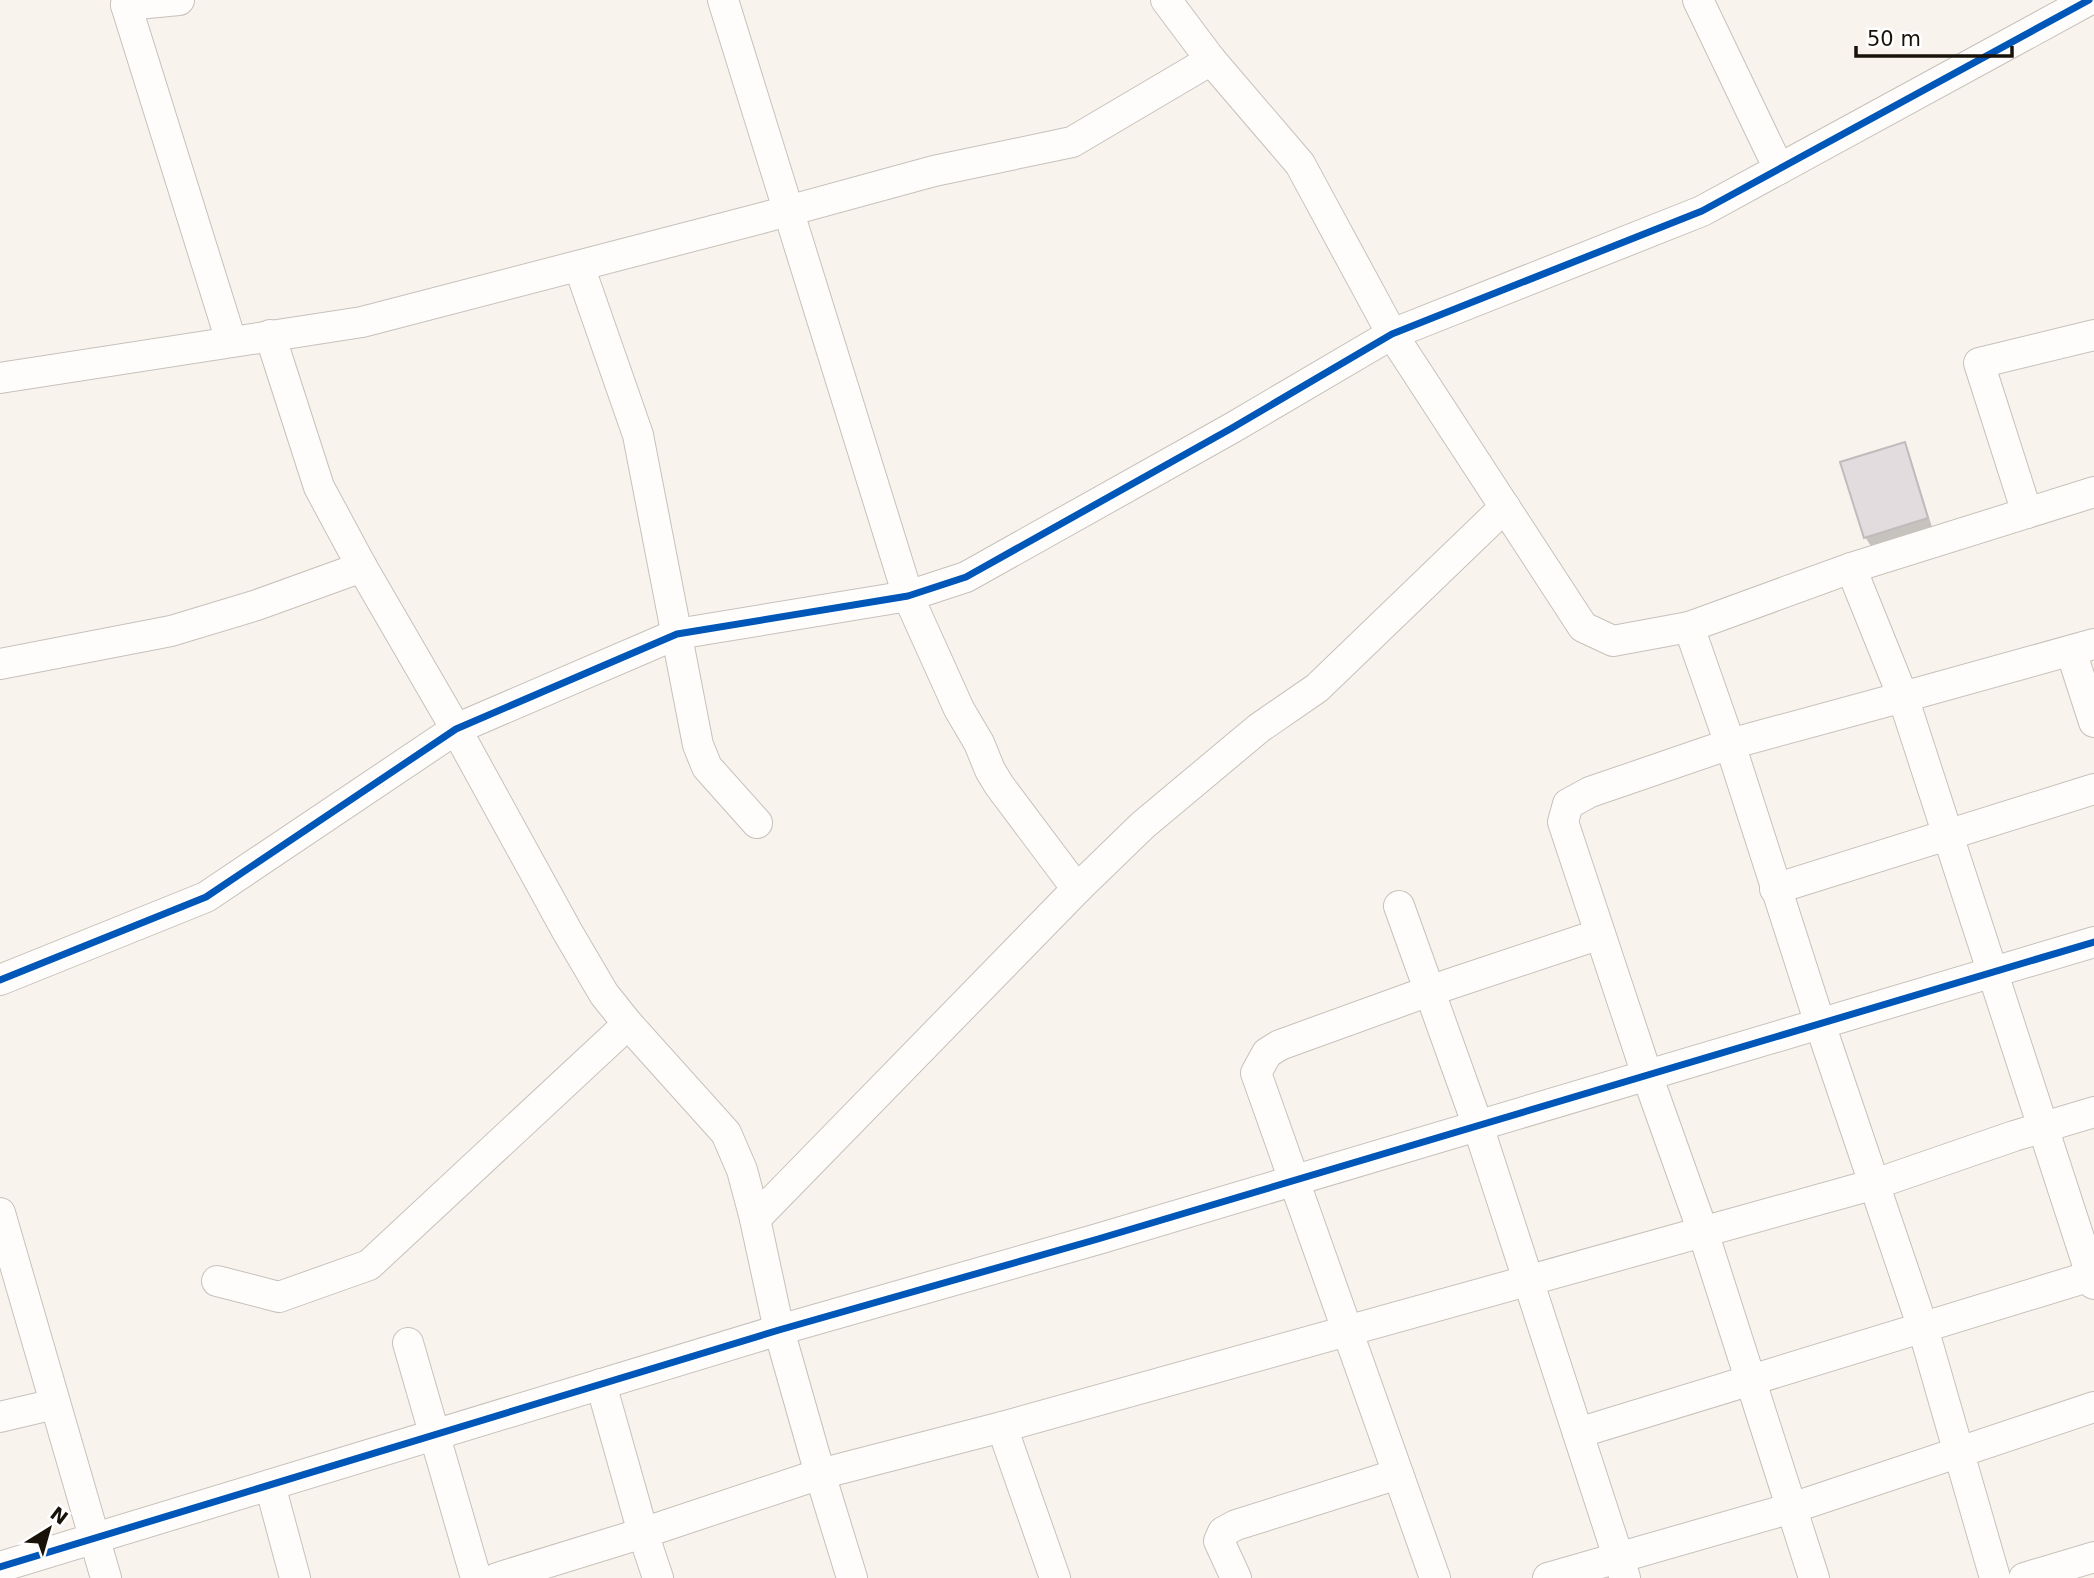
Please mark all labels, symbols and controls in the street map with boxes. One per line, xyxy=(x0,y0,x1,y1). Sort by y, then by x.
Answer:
scale bar xyxy=(1856,14,2012,58)
text: 50 m xyxy=(1867,27,1921,51)
north arrow xyxy=(14,1494,84,1564)
text: N xyxy=(46,1502,72,1529)

